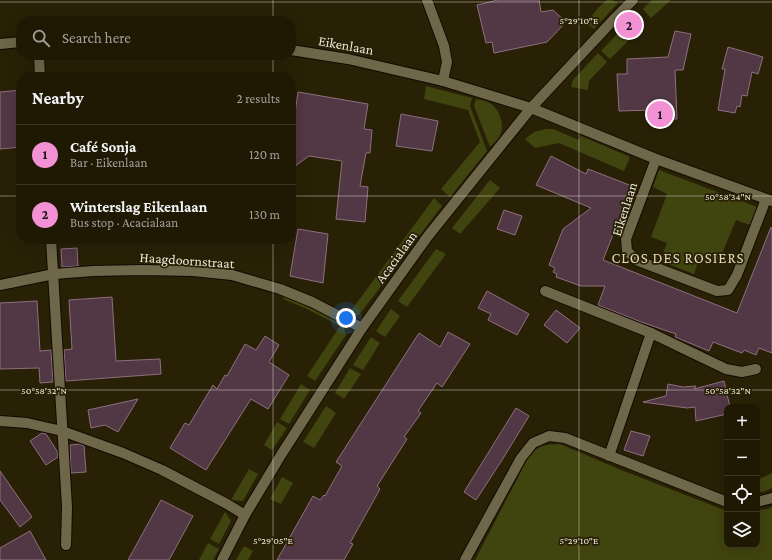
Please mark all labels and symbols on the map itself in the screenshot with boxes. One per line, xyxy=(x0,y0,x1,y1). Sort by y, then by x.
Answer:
pin: 2 xyxy=(616,10,642,40)
text: 5°29'10"E xyxy=(560,15,599,26)
street label: Eikenlaan xyxy=(317,32,375,58)
pin: 1 xyxy=(647,99,673,129)
street label: Eikenlaan xyxy=(608,180,640,238)
text: 50°58'34"N xyxy=(705,191,751,202)
street label: Acacialaan xyxy=(372,227,420,286)
street label: Haagdoornstraat xyxy=(139,249,235,271)
district label: CLOS DES ROSIERS xyxy=(611,250,745,266)
your location xyxy=(336,308,356,328)
text: 50°58'32"N xyxy=(21,385,67,396)
text: 50°58'32"N xyxy=(705,385,751,396)
text: 5°29'05"E xyxy=(253,535,294,546)
text: 5°29'10"E xyxy=(560,535,599,546)

